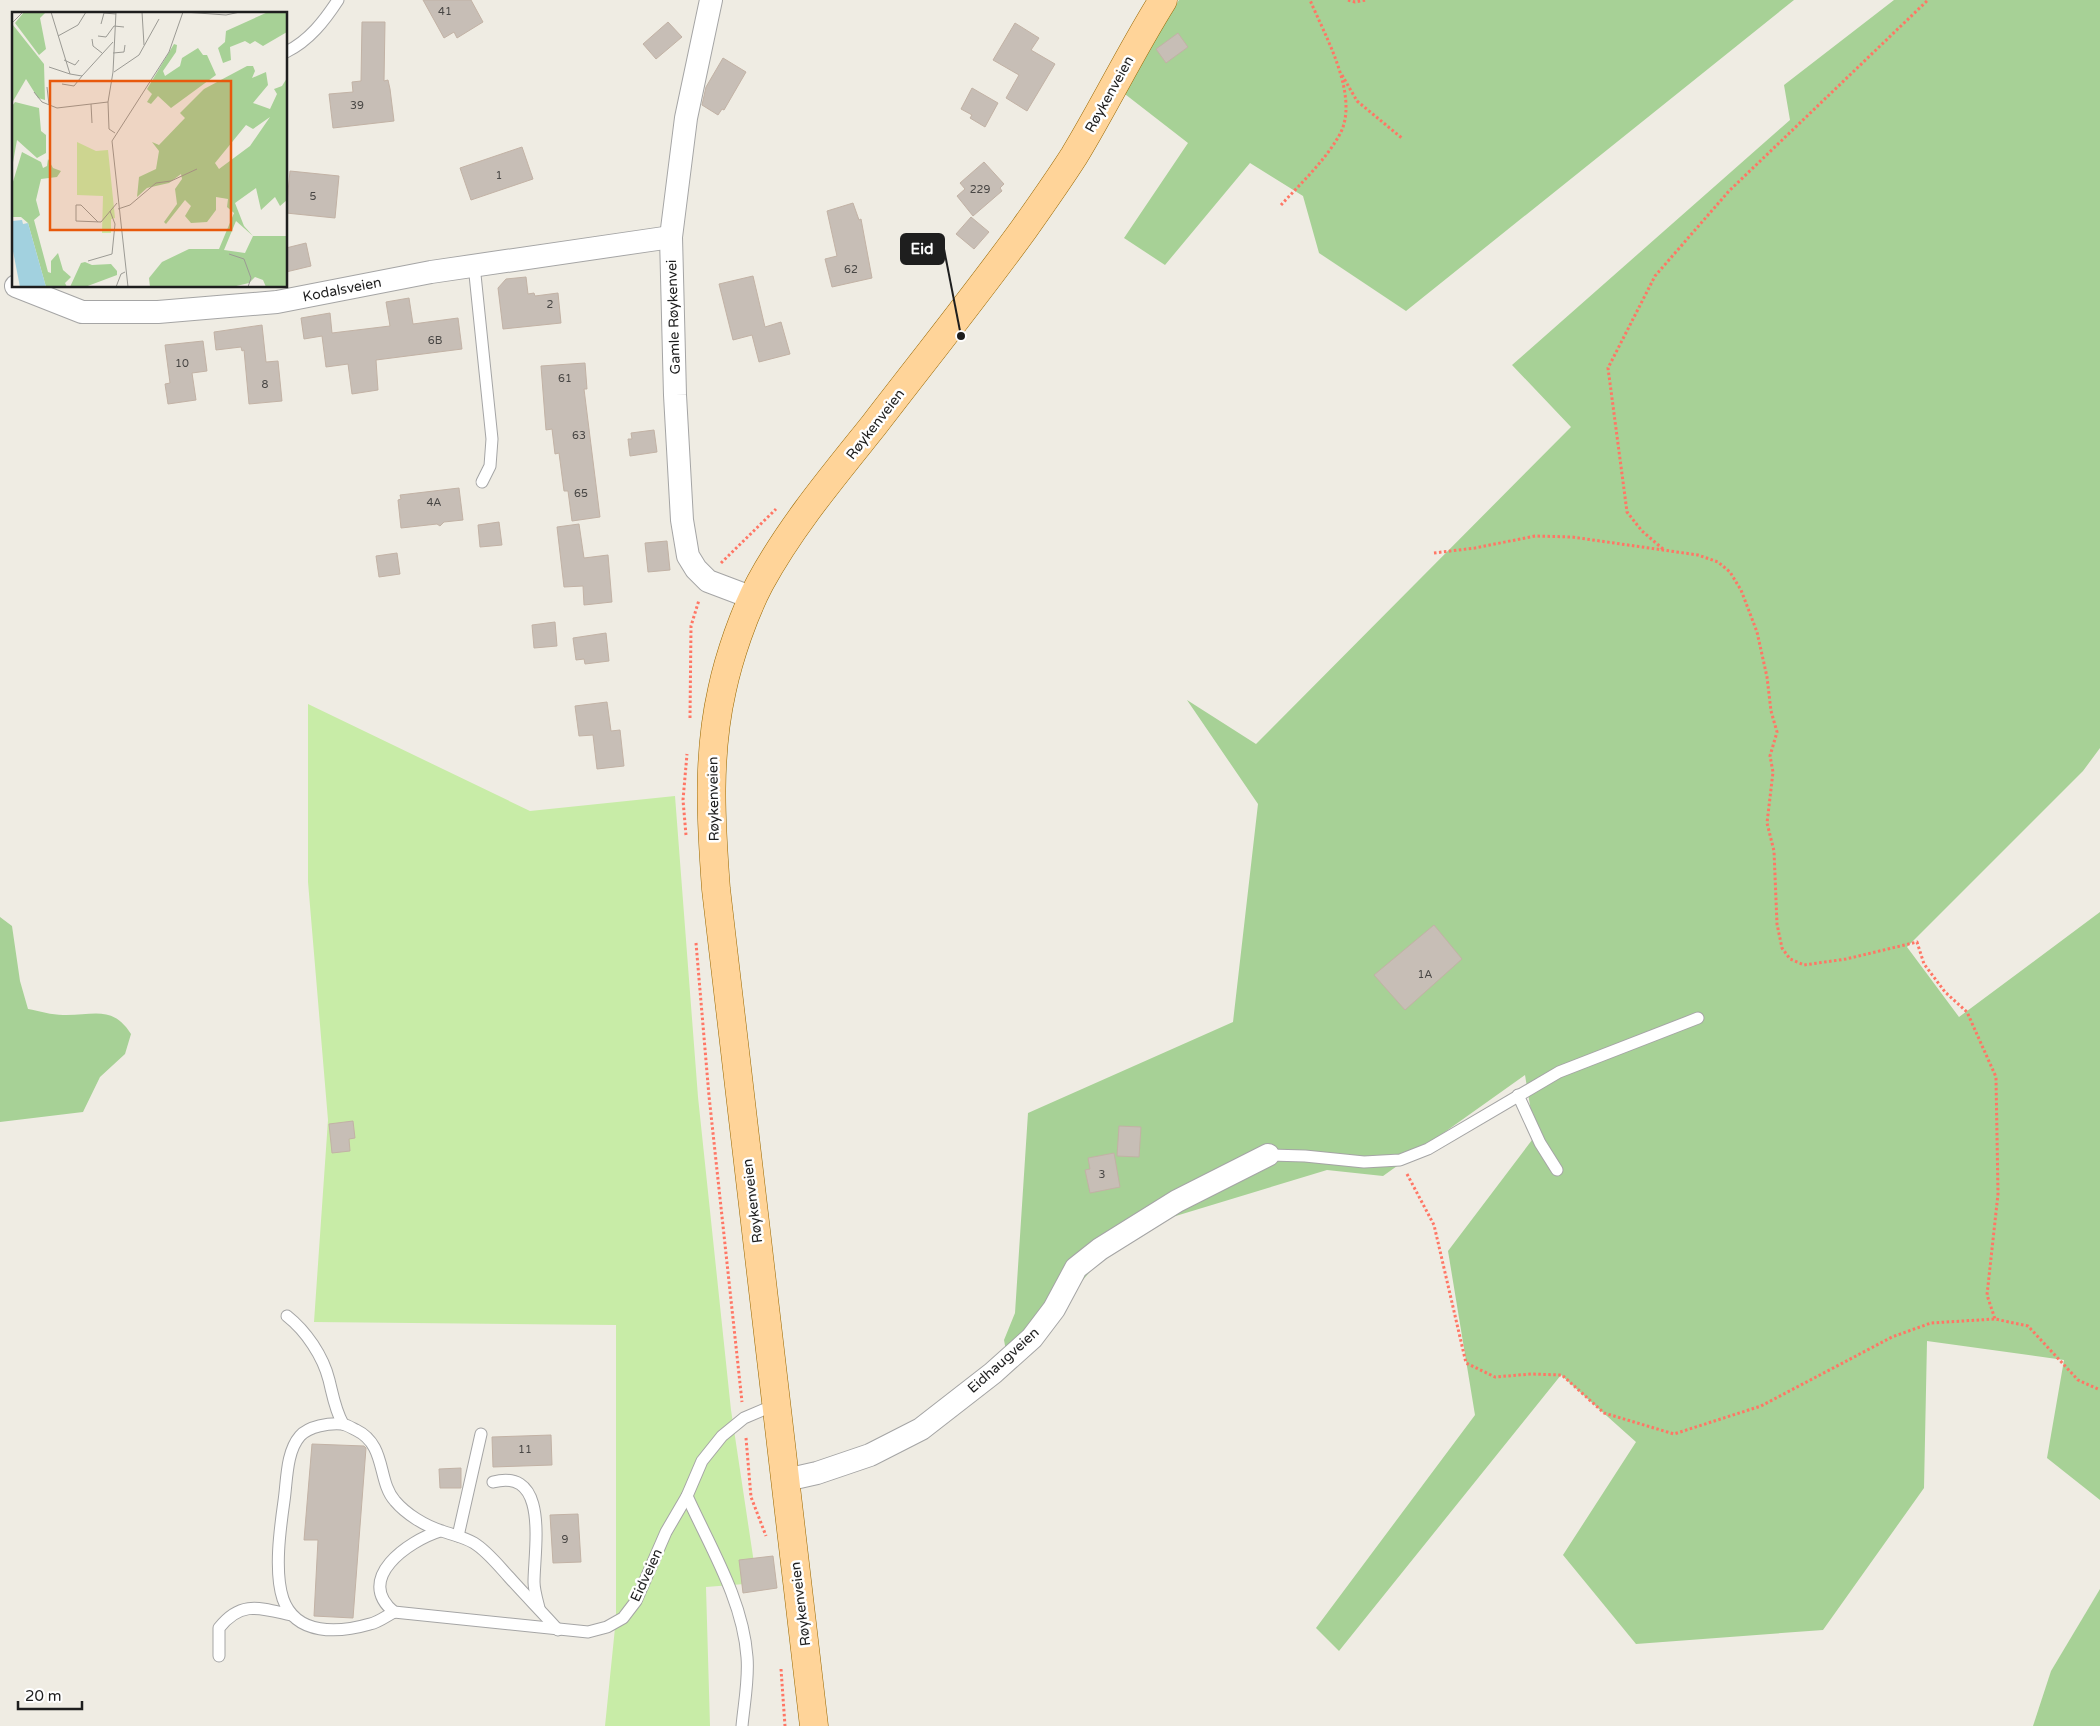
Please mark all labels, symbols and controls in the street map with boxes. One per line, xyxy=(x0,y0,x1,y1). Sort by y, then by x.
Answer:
house number: 41 xyxy=(438,5,452,18)
inset map xyxy=(12,12,288,288)
street label: Røykenveien xyxy=(1081,53,1137,136)
house number: 39 xyxy=(350,99,364,112)
house number: 1 xyxy=(496,169,502,182)
house number: 229 xyxy=(970,183,990,196)
house number: 5 xyxy=(310,190,317,203)
callout: Eid xyxy=(901,234,944,264)
text: Eid xyxy=(911,240,933,258)
street label: Gamle Røykenvei xyxy=(663,259,684,375)
house number: 62 xyxy=(844,263,858,276)
street label: Kodalsveien xyxy=(301,274,383,305)
house number: 2 xyxy=(547,298,554,311)
house number: 6B xyxy=(428,334,443,347)
house number: 10 xyxy=(175,357,189,370)
house number: 61 xyxy=(558,372,572,385)
house number: 8 xyxy=(262,378,269,391)
street label: Røykenveien xyxy=(843,386,908,463)
house number: 63 xyxy=(572,429,586,442)
house number: 65 xyxy=(574,487,588,500)
house number: 4A xyxy=(426,496,442,509)
street label: Røykenveien xyxy=(704,756,723,842)
house number: 1A xyxy=(1417,968,1433,981)
street label: Røykenveien xyxy=(739,1158,766,1244)
house number: 3 xyxy=(1099,1168,1106,1181)
street label: Eidhaugveien xyxy=(964,1324,1043,1397)
house number: 11 xyxy=(518,1443,532,1456)
house number: 9 xyxy=(562,1533,569,1546)
street label: Eidveien xyxy=(627,1546,666,1604)
street label: Røykenveien xyxy=(787,1561,814,1647)
scale bar xyxy=(18,1678,81,1710)
text: 20 m xyxy=(25,1687,62,1705)

